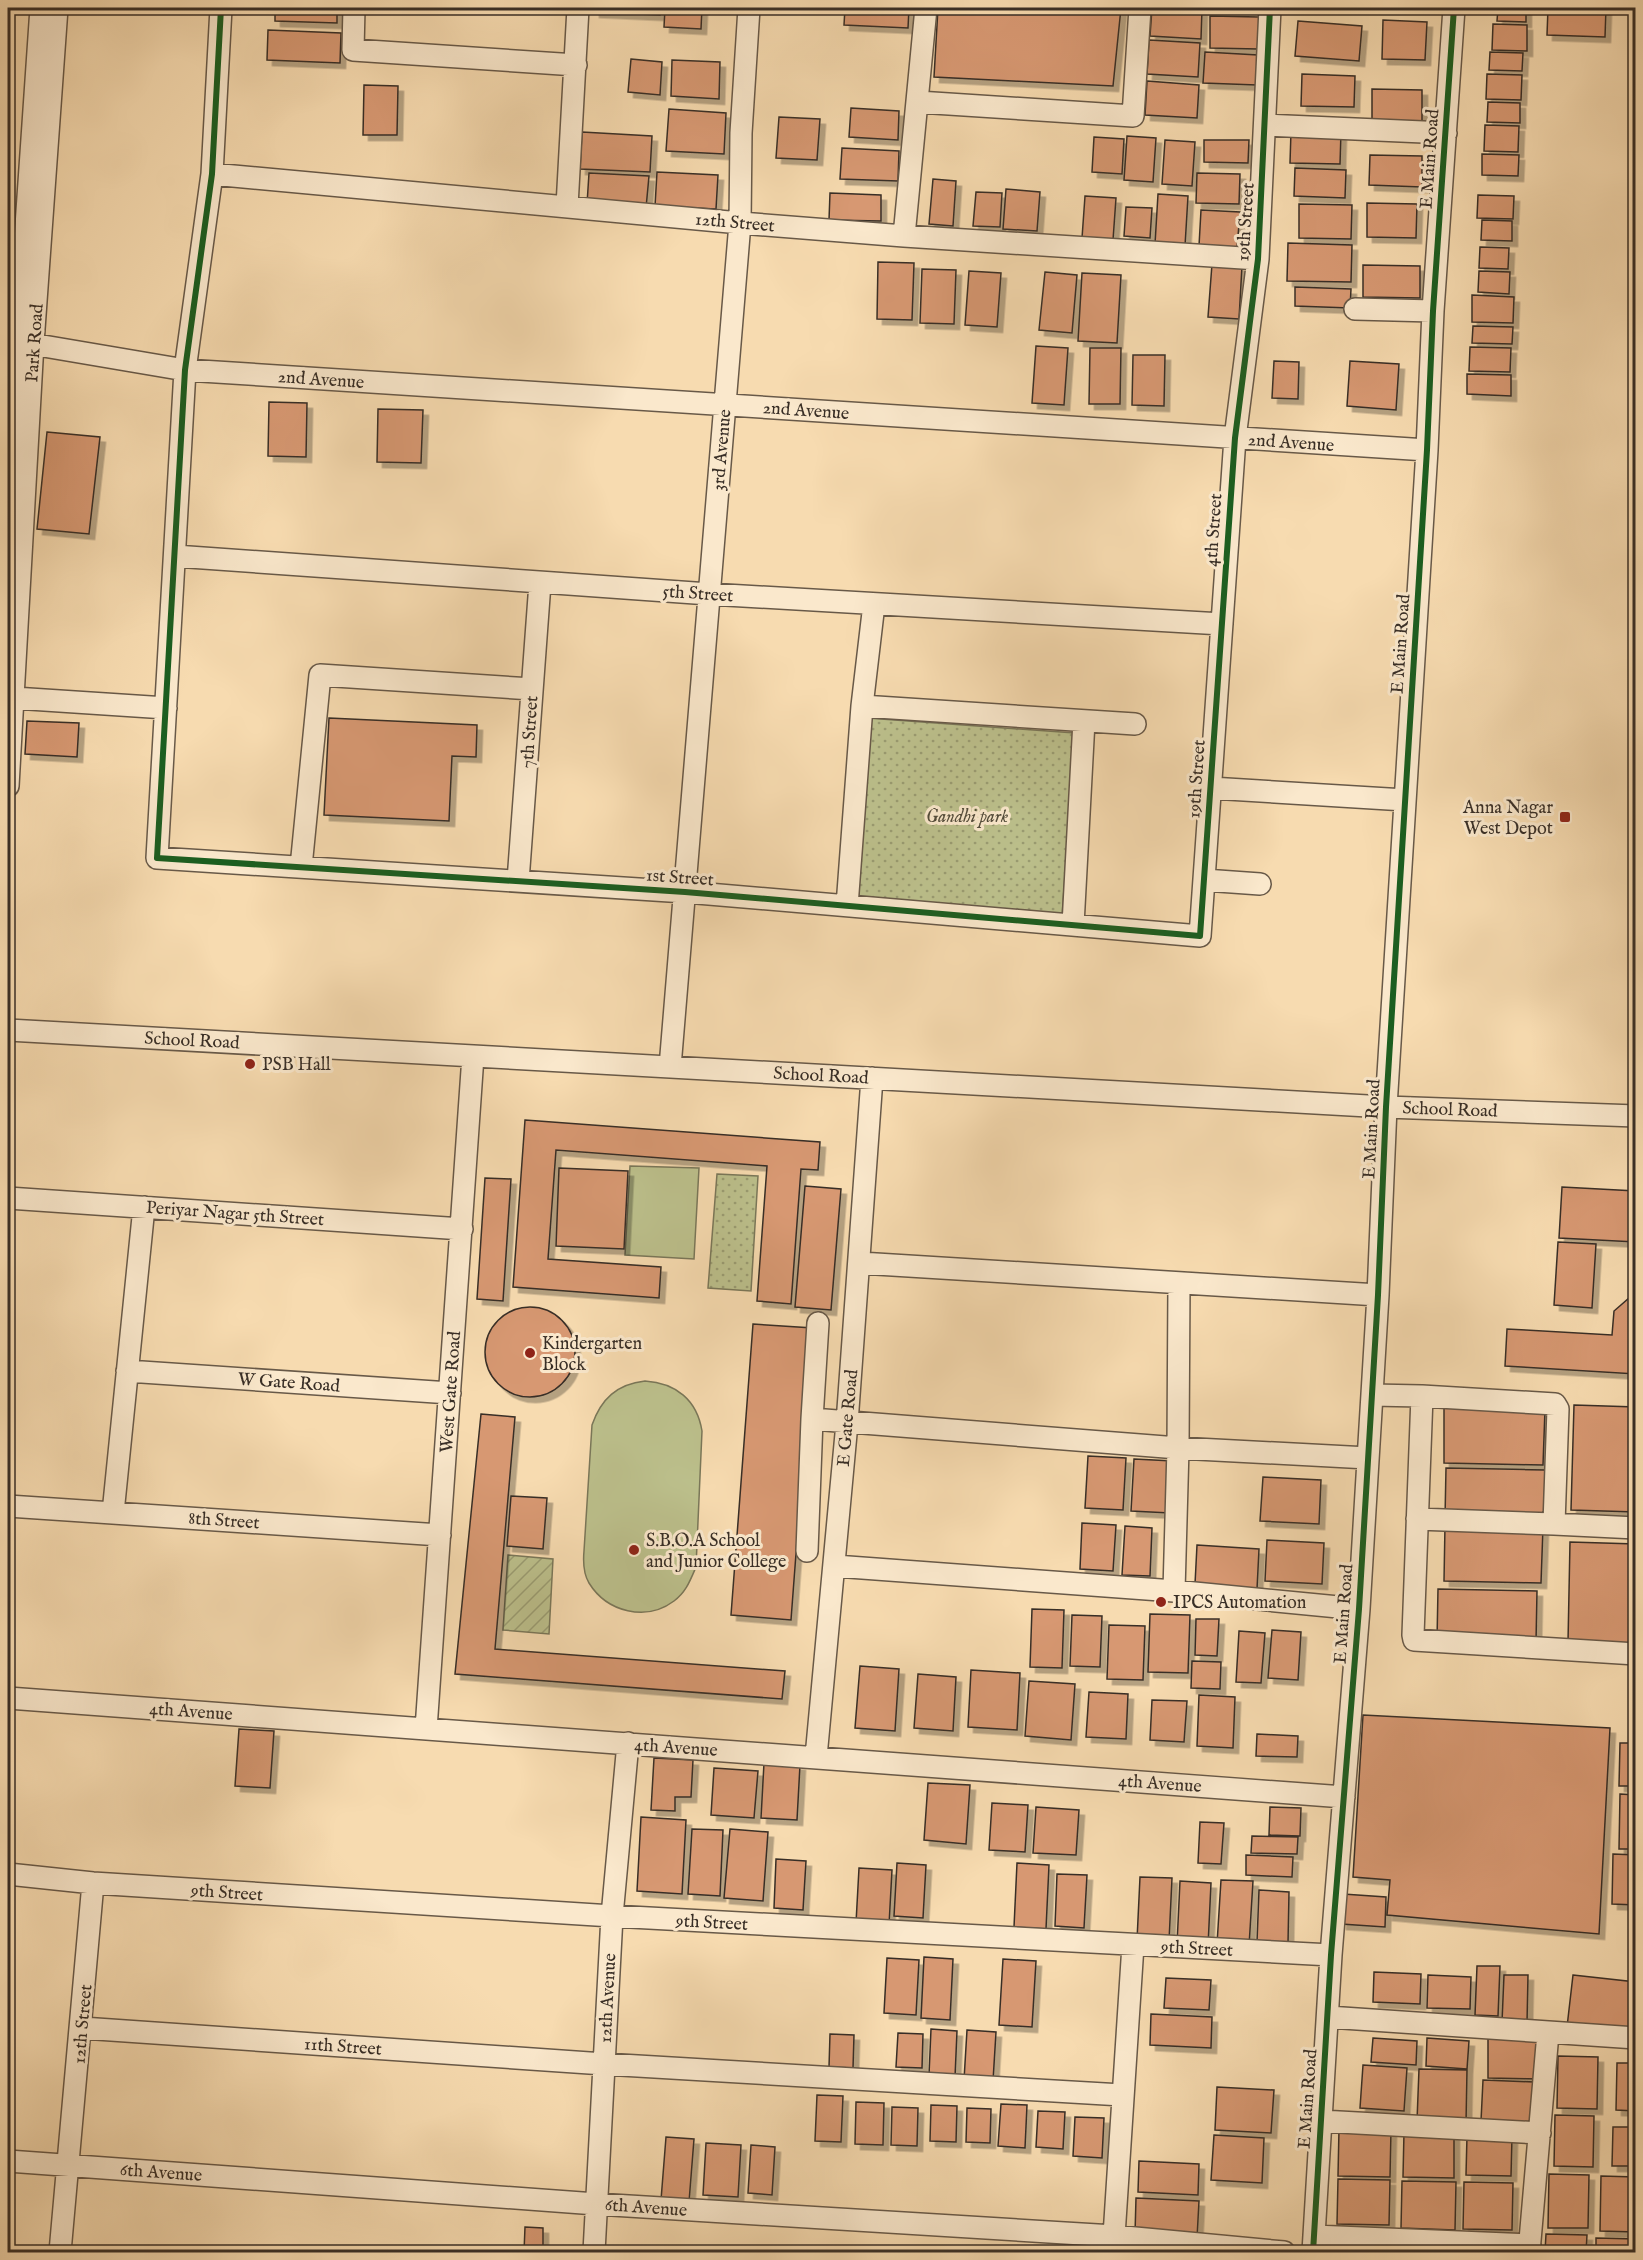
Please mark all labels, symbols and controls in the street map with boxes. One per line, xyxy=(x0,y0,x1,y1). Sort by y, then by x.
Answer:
street label: E Main Road xyxy=(1416,108,1445,210)
street label: 19th Street xyxy=(1232,182,1261,262)
street label: 12th Street xyxy=(694,209,776,238)
street label: Park Road xyxy=(21,303,50,383)
street label: 2nd Avenue xyxy=(277,366,365,395)
street label: 2nd Avenue xyxy=(762,397,850,426)
street label: 3rd Avenue xyxy=(707,408,738,492)
street label: 2nd Avenue xyxy=(1247,429,1335,458)
street label: 4th Street xyxy=(1200,493,1229,567)
street label: 5th Street xyxy=(662,581,734,608)
street label: E Main Road xyxy=(1387,593,1416,695)
street label: 7th Street xyxy=(516,695,545,769)
street label: 19th Street xyxy=(1183,739,1212,819)
place label: Anna Nagar West Depot xyxy=(1462,797,1553,841)
park label: Gandhi park xyxy=(926,806,1008,829)
marker: Anna Nagar West Depot xyxy=(1558,810,1572,824)
street label: 1st Street xyxy=(645,865,715,892)
street label: School Road xyxy=(144,1028,241,1055)
place label: PSB Hall xyxy=(262,1054,331,1077)
marker: PSB Hall xyxy=(243,1057,257,1071)
street label: School Road xyxy=(773,1063,870,1090)
street label: E Main Road xyxy=(1358,1078,1387,1180)
street label: School Road xyxy=(1402,1097,1498,1124)
street label: Periyar Nagar 5th Street xyxy=(145,1197,325,1232)
street label: West Gate Road xyxy=(436,1330,467,1454)
place label: Kindergarten Block xyxy=(542,1333,642,1377)
marker: Kindergarten Block xyxy=(523,1346,537,1360)
street label: W Gate Road xyxy=(237,1368,341,1399)
street label: E Gate Road xyxy=(833,1368,864,1468)
street label: 8th Street xyxy=(187,1508,260,1535)
place label: S.B.O.A School and Junior College xyxy=(646,1530,786,1574)
marker: S.B.O.A School and Junior College xyxy=(627,1543,641,1557)
street label: E Main Road xyxy=(1330,1563,1359,1665)
place label: IPCS Automation xyxy=(1173,1592,1307,1615)
marker: IPCS Automation xyxy=(1154,1595,1168,1609)
street label: 4th Avenue xyxy=(148,1698,233,1727)
street label: 4th Avenue xyxy=(633,1734,718,1763)
street label: 4th Avenue xyxy=(1117,1770,1202,1799)
street label: 9th Street xyxy=(189,1879,264,1907)
street label: 9th Street xyxy=(674,1910,749,1937)
street label: 9th Street xyxy=(1159,1936,1234,1963)
street label: 12th Avenue xyxy=(595,1953,622,2044)
street label: 12th Street xyxy=(69,1983,98,2065)
street label: 11th Street xyxy=(303,2033,383,2062)
street label: E Main Road xyxy=(1294,2048,1323,2150)
street label: 6th Avenue xyxy=(119,2159,203,2188)
street label: 6th Avenue xyxy=(604,2194,688,2223)

